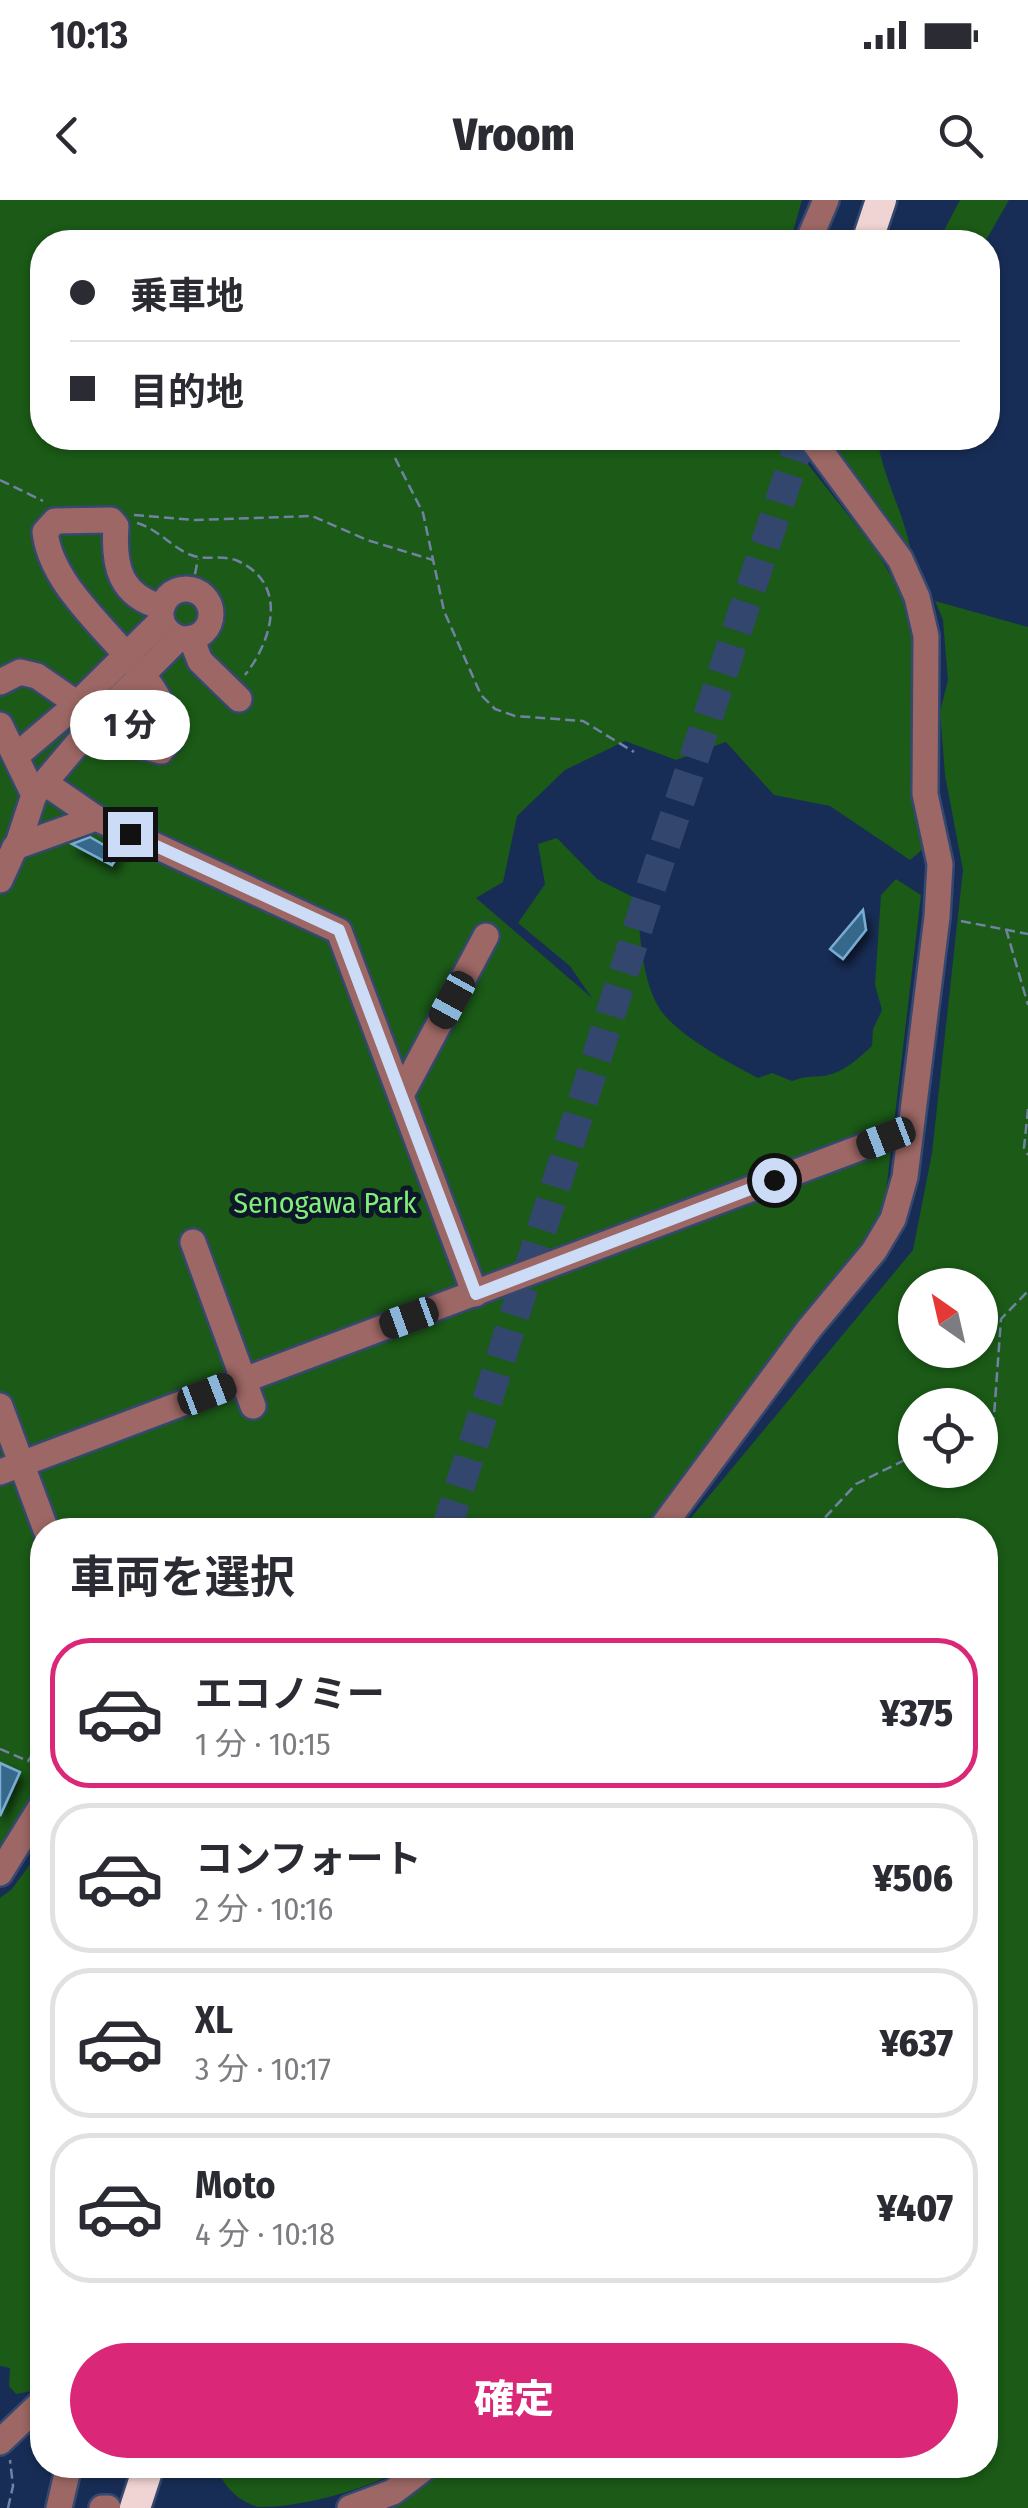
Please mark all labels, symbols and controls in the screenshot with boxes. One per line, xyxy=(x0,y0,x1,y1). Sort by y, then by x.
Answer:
text: 10:13 xyxy=(50,12,128,58)
icon: back xyxy=(40,108,95,163)
text: Vroom xyxy=(453,108,575,162)
icon: search xyxy=(933,108,988,163)
text: 乗車地 xyxy=(130,273,244,319)
text: 目的地 xyxy=(130,369,244,415)
callout: 1 分 xyxy=(70,689,190,759)
text: 1 分 xyxy=(104,706,156,744)
route end xyxy=(108,812,153,857)
car xyxy=(424,966,480,1034)
car xyxy=(853,1113,919,1163)
route start xyxy=(752,1158,797,1203)
park label: Senogawa Park xyxy=(233,1185,417,1221)
north arrow xyxy=(898,1268,998,1368)
map controls xyxy=(898,1268,998,1488)
car xyxy=(376,1294,442,1342)
car xyxy=(174,1369,240,1419)
button: locate xyxy=(898,1388,998,1488)
text: 車両を選択 xyxy=(70,1551,295,1605)
icon: car xyxy=(75,1668,165,1758)
text: エコノミー xyxy=(195,1671,385,1717)
text: ¥375 xyxy=(880,1690,953,1736)
text: 1 分 · 10:15 xyxy=(195,1725,331,1763)
icon: car xyxy=(75,1833,165,1923)
text: コンフォート xyxy=(195,1836,422,1882)
text: ¥506 xyxy=(873,1855,953,1901)
text: 2 分 · 10:16 xyxy=(195,1890,333,1928)
text: XL xyxy=(195,1997,233,2043)
icon: car xyxy=(75,1998,165,2088)
text: ¥637 xyxy=(880,2020,953,2066)
text: 3 分 · 10:17 xyxy=(195,2050,331,2088)
text: Moto xyxy=(195,2162,276,2208)
icon: car xyxy=(75,2163,165,2253)
text: ¥407 xyxy=(877,2185,953,2231)
text: 4 分 · 10:18 xyxy=(195,2215,335,2253)
button: 確定 xyxy=(70,2343,958,2458)

